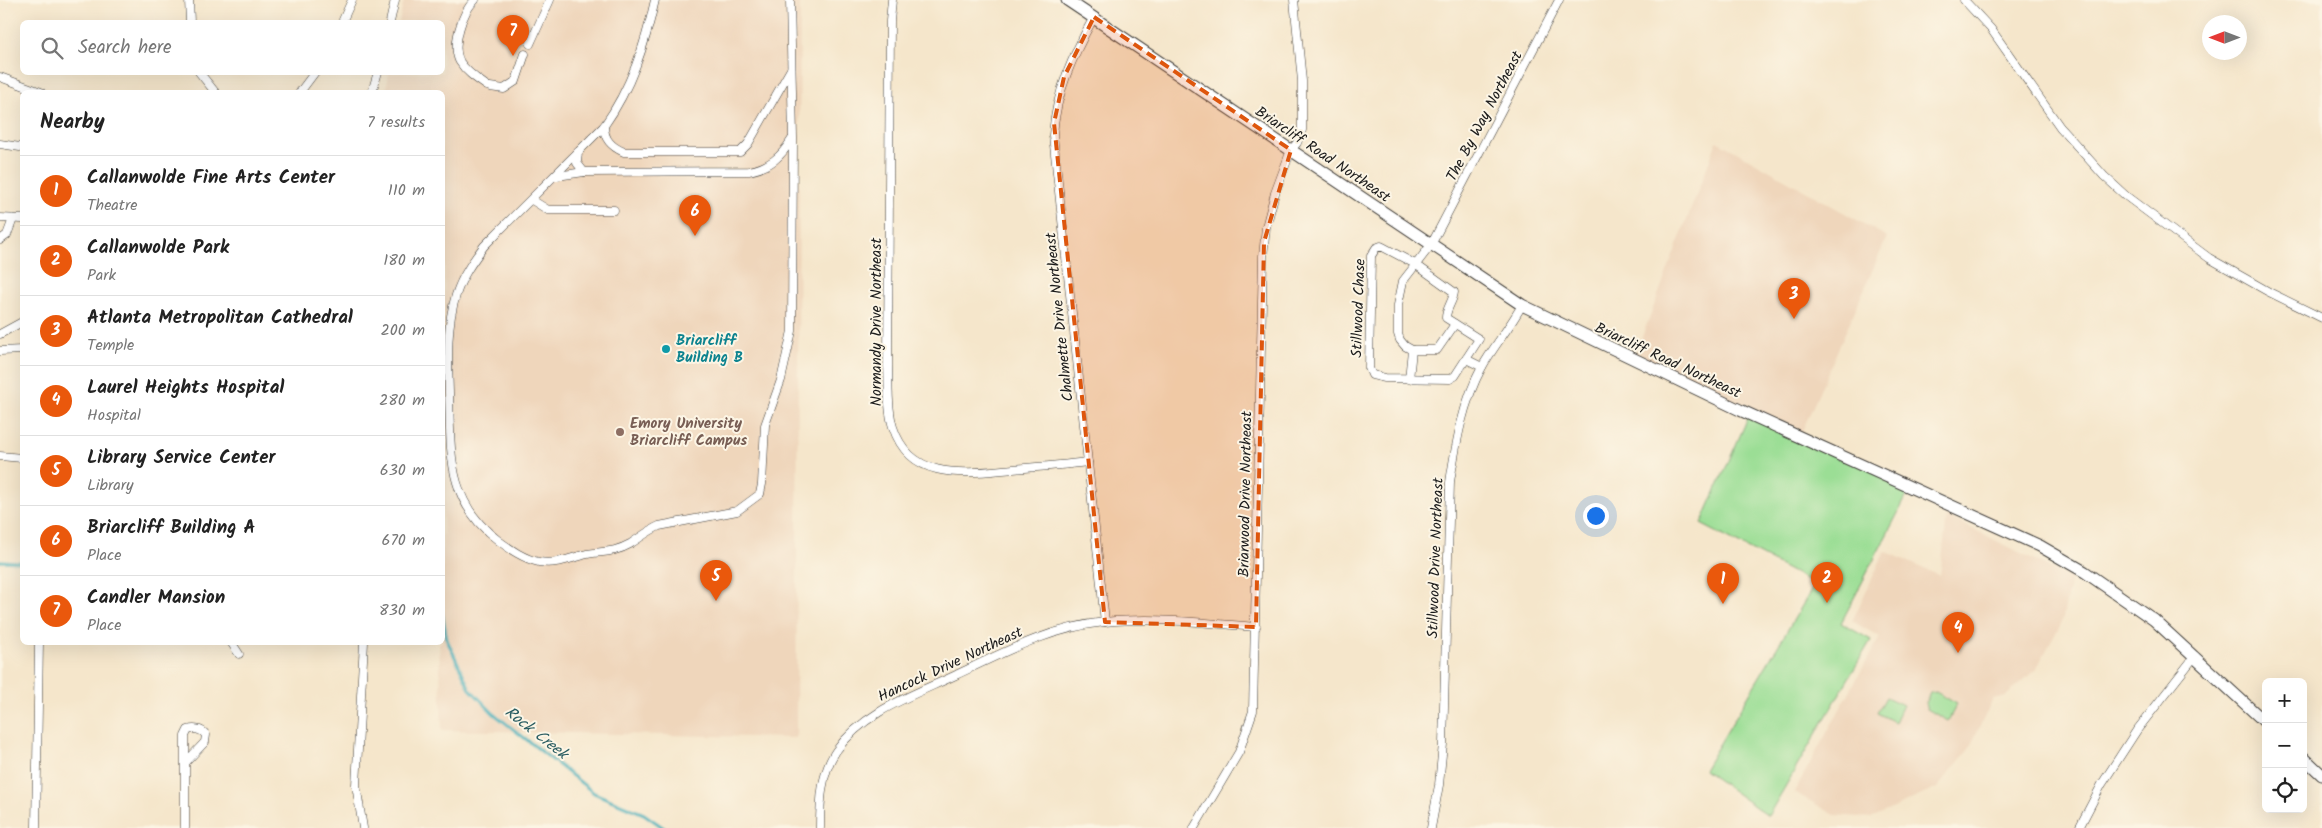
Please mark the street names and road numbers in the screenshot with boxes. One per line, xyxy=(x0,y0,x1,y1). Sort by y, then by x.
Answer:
street label: The By Way Northeast xyxy=(1440,47,1530,186)
street label: Briarcliff Road Northeast xyxy=(1250,100,1395,209)
street label: Chalmette Drive Northeast xyxy=(1039,231,1081,403)
street label: Normandy Drive Northeast xyxy=(865,238,889,406)
street label: Stillwood Chase xyxy=(1345,258,1373,358)
street label: Briarcliff Road Northeast xyxy=(1590,316,1745,405)
street label: Briarwood Drive Northeast xyxy=(1233,410,1259,577)
street label: Stillwood Drive Northeast xyxy=(1421,477,1451,639)
street label: Hancock Drive Northeast xyxy=(874,621,1027,709)

